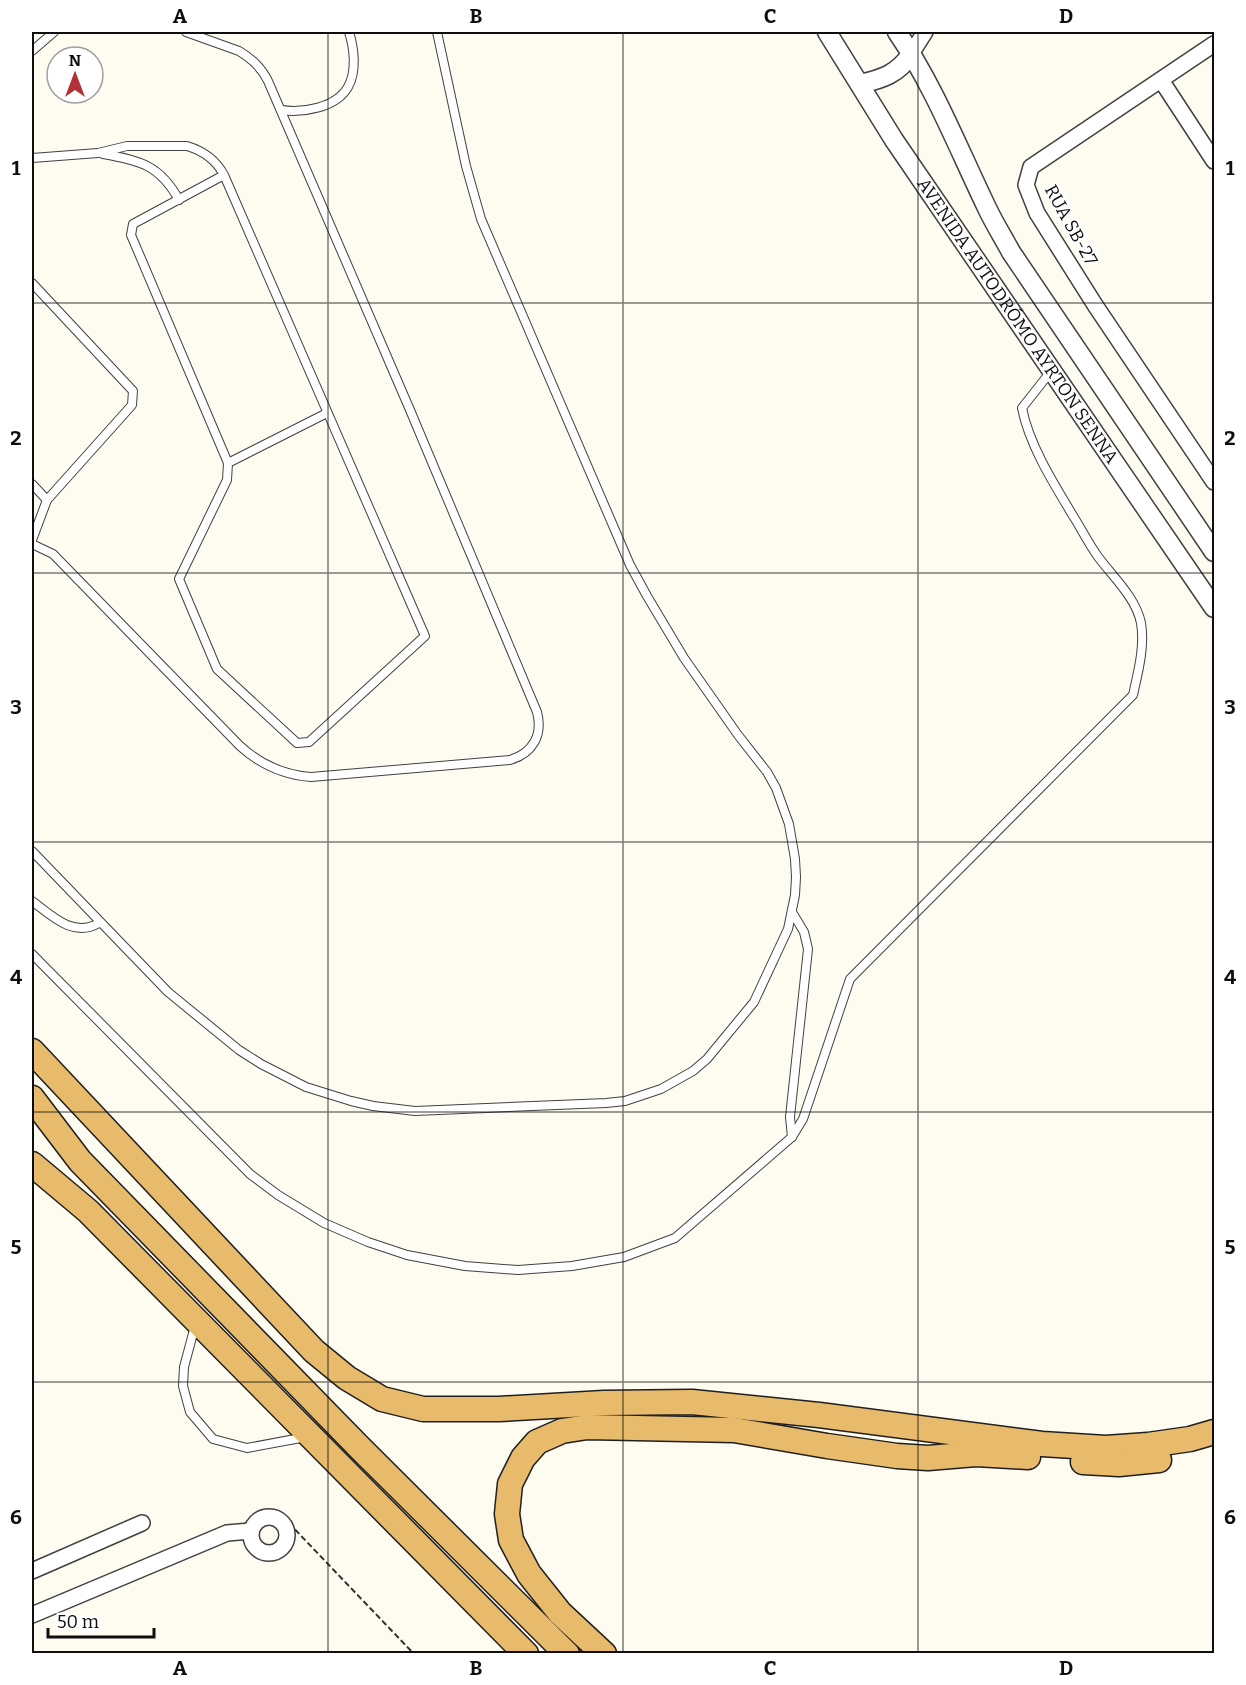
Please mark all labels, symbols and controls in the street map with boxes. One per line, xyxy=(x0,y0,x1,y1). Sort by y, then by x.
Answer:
text: A xyxy=(173,4,188,28)
text: B xyxy=(470,4,483,28)
text: C xyxy=(764,4,776,28)
text: D xyxy=(1059,4,1073,28)
north arrow xyxy=(45,45,105,105)
text: N xyxy=(69,51,81,70)
text: 1 xyxy=(12,156,21,180)
text: 1 xyxy=(1226,156,1235,180)
street label: AVENIDA AUTODRÓMO AYRTON SENNA xyxy=(912,174,1123,468)
street label: RUA SB-27 xyxy=(1040,181,1102,269)
text: 2 xyxy=(10,426,22,450)
text: 2 xyxy=(1224,426,1236,450)
text: 3 xyxy=(10,695,22,719)
text: 3 xyxy=(1224,695,1236,719)
text: 4 xyxy=(10,965,22,989)
text: 4 xyxy=(1224,965,1236,989)
text: 5 xyxy=(11,1235,22,1259)
text: 5 xyxy=(1225,1235,1236,1259)
text: 6 xyxy=(10,1505,22,1529)
text: 6 xyxy=(1224,1505,1236,1529)
scale bar xyxy=(48,1601,154,1639)
text: 50 m xyxy=(57,1611,99,1633)
text: A xyxy=(173,1656,188,1680)
text: B xyxy=(470,1656,483,1680)
text: C xyxy=(764,1656,776,1680)
text: D xyxy=(1059,1656,1073,1680)

